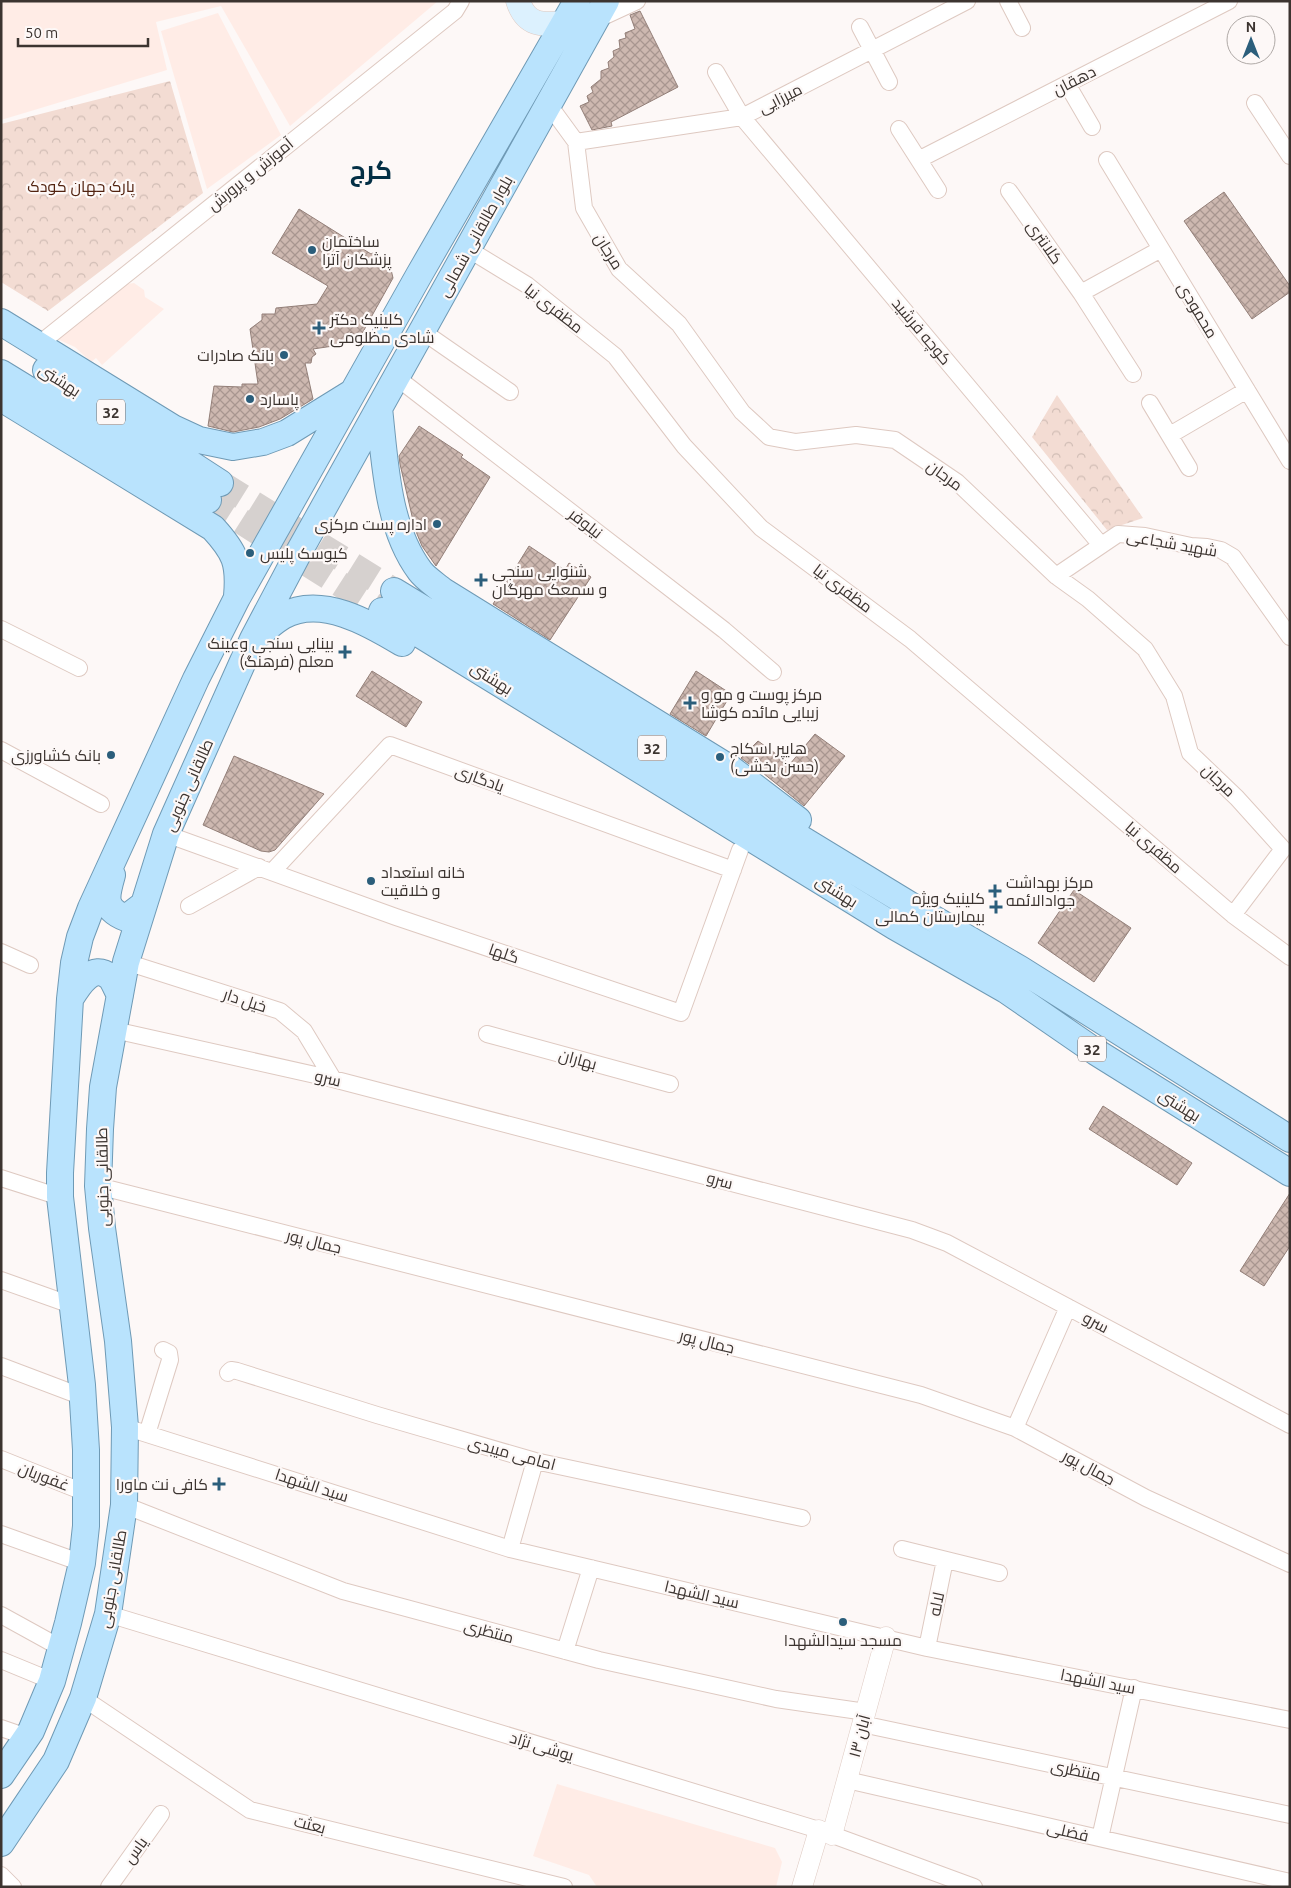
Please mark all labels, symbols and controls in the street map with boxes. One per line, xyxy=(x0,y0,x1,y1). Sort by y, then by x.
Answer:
scale bar xyxy=(18,15,148,47)
north arrow xyxy=(1226,15,1276,65)
text: N xyxy=(1246,19,1256,35)
text: 50 m xyxy=(25,24,58,41)
street label: دهقان xyxy=(1049,62,1100,100)
street label: میرزایی xyxy=(755,79,806,118)
street label: آموزش و پرورش xyxy=(204,134,299,216)
district label: کرج xyxy=(350,155,392,187)
street label: بلوار طالقانی شمالی xyxy=(434,172,518,301)
park label: پارک جهان کودک xyxy=(27,177,135,198)
street label: کلانتری xyxy=(1022,217,1066,268)
street label: مرجان xyxy=(589,230,627,274)
place label: ساختمان پزشکان آترا xyxy=(322,232,392,271)
marker: ساختمان پزشکان آترا xyxy=(306,244,318,256)
street label: محمودی xyxy=(1173,279,1222,342)
street label: مظفری نیا xyxy=(520,280,587,338)
street label: كوچه فرشيد xyxy=(886,294,955,370)
place label: کلینیک دکتر شادی مظلومی xyxy=(329,310,435,348)
marker: کلینیک دکتر شادی مظلومی xyxy=(312,321,326,335)
place label: بانک صادرات xyxy=(197,346,274,365)
marker: بانک صادرات xyxy=(278,349,290,361)
street label: بهشتى xyxy=(35,360,84,402)
place label: پاسارد xyxy=(260,390,300,411)
marker: پاسارد xyxy=(244,393,256,405)
road number: 32 xyxy=(97,400,125,424)
street label: مرجان xyxy=(923,456,966,495)
street label: نیلوفر xyxy=(564,504,606,542)
place label: اداره پست مرکزی xyxy=(314,515,427,536)
marker: اداره پست مرکزی xyxy=(431,518,443,530)
street label: شهید شجاعی xyxy=(1125,526,1219,562)
place label: کیوسک پلیس xyxy=(260,544,348,565)
marker: کیوسک پلیس xyxy=(244,547,256,559)
street label: مظفری نیا xyxy=(809,560,876,618)
place label: شنوایی سنجی و سمعک مهرگان xyxy=(492,562,607,600)
marker: شنوایی سنجی و سمعک مهرگان xyxy=(474,573,488,587)
place label: بینایی سنجی وعینک معلم (فرهنگ) xyxy=(207,634,334,673)
marker: بینایی سنجی وعینک معلم (فرهنگ) xyxy=(338,645,352,659)
street label: بهشتى xyxy=(467,658,516,700)
place label: مرکز پوست و مو و زیبایی مائده کوشا xyxy=(701,685,822,723)
marker: مرکز پوست و مو و زیبایی مائده کوشا xyxy=(683,696,697,710)
street label: طالقانی جنوبی xyxy=(160,736,218,835)
road number: 32 xyxy=(638,736,666,760)
place label: هایپر اسکاج (حسن بخشی) xyxy=(730,739,819,777)
place label: بانک کشاورزی xyxy=(11,746,101,766)
marker: بانک کشاورزی xyxy=(105,749,117,761)
marker: هایپر اسکاج (حسن بخشی) xyxy=(714,751,726,763)
street label: مرجان xyxy=(1197,760,1239,802)
street label: یادگاری xyxy=(452,761,508,797)
street label: مظفری نیا xyxy=(1121,818,1186,878)
place label: خانه استعداد و خلاقیت xyxy=(381,863,465,900)
street label: بهشتى xyxy=(812,871,861,913)
place label: مرکز بهداشت جوادالائمه xyxy=(1006,873,1094,910)
marker: خانه استعداد و خلاقیت xyxy=(365,875,377,887)
marker: مرکز بهداشت جوادالائمه xyxy=(988,884,1002,898)
place label: کلینیک ویژه بیمارستان کمالی xyxy=(875,889,985,927)
marker: کلینیک ویژه بیمارستان کمالی xyxy=(989,900,1003,914)
street label: گلها xyxy=(486,939,522,968)
street label: خیل دار xyxy=(219,984,269,1017)
road number: 32 xyxy=(1078,1036,1106,1062)
street label: بهاران xyxy=(556,1045,599,1075)
street label: سرو xyxy=(313,1066,343,1091)
street label: بهشتى xyxy=(1155,1085,1204,1127)
street label: طالقانی جنوبی xyxy=(92,1127,114,1227)
street label: سرو xyxy=(705,1168,735,1193)
street label: جمال پور xyxy=(283,1225,344,1259)
street label: سرو xyxy=(1080,1308,1112,1337)
street label: جمال پور xyxy=(676,1325,737,1359)
street label: امامی میبدی xyxy=(466,1433,558,1475)
street label: جمال پور xyxy=(1058,1445,1118,1491)
street label: غفوریان xyxy=(15,1458,72,1496)
street label: سید الشهدا xyxy=(272,1465,351,1507)
place label: کافی نت ماورا xyxy=(116,1475,208,1495)
marker: کافی نت ماورا xyxy=(212,1477,226,1491)
street label: طالقانی جنوبی xyxy=(95,1529,131,1630)
street label: سید الشهدا xyxy=(662,1577,741,1613)
street label: لاله xyxy=(925,1590,947,1618)
street label: منتظری xyxy=(462,1616,516,1648)
marker: مسجد سیدالشهدا xyxy=(837,1616,849,1628)
place label: مسجد سیدالشهدا xyxy=(784,1631,902,1651)
street label: سید الشهدا xyxy=(1059,1665,1137,1699)
street label: ۱۳ آبان xyxy=(845,1712,875,1760)
street label: یوشی نژاد xyxy=(507,1728,577,1766)
street label: منتظری xyxy=(1049,1756,1103,1786)
street label: بعثت xyxy=(292,1811,328,1838)
street label: فضلی xyxy=(1045,1817,1091,1846)
street label: یاس xyxy=(119,1833,153,1868)

